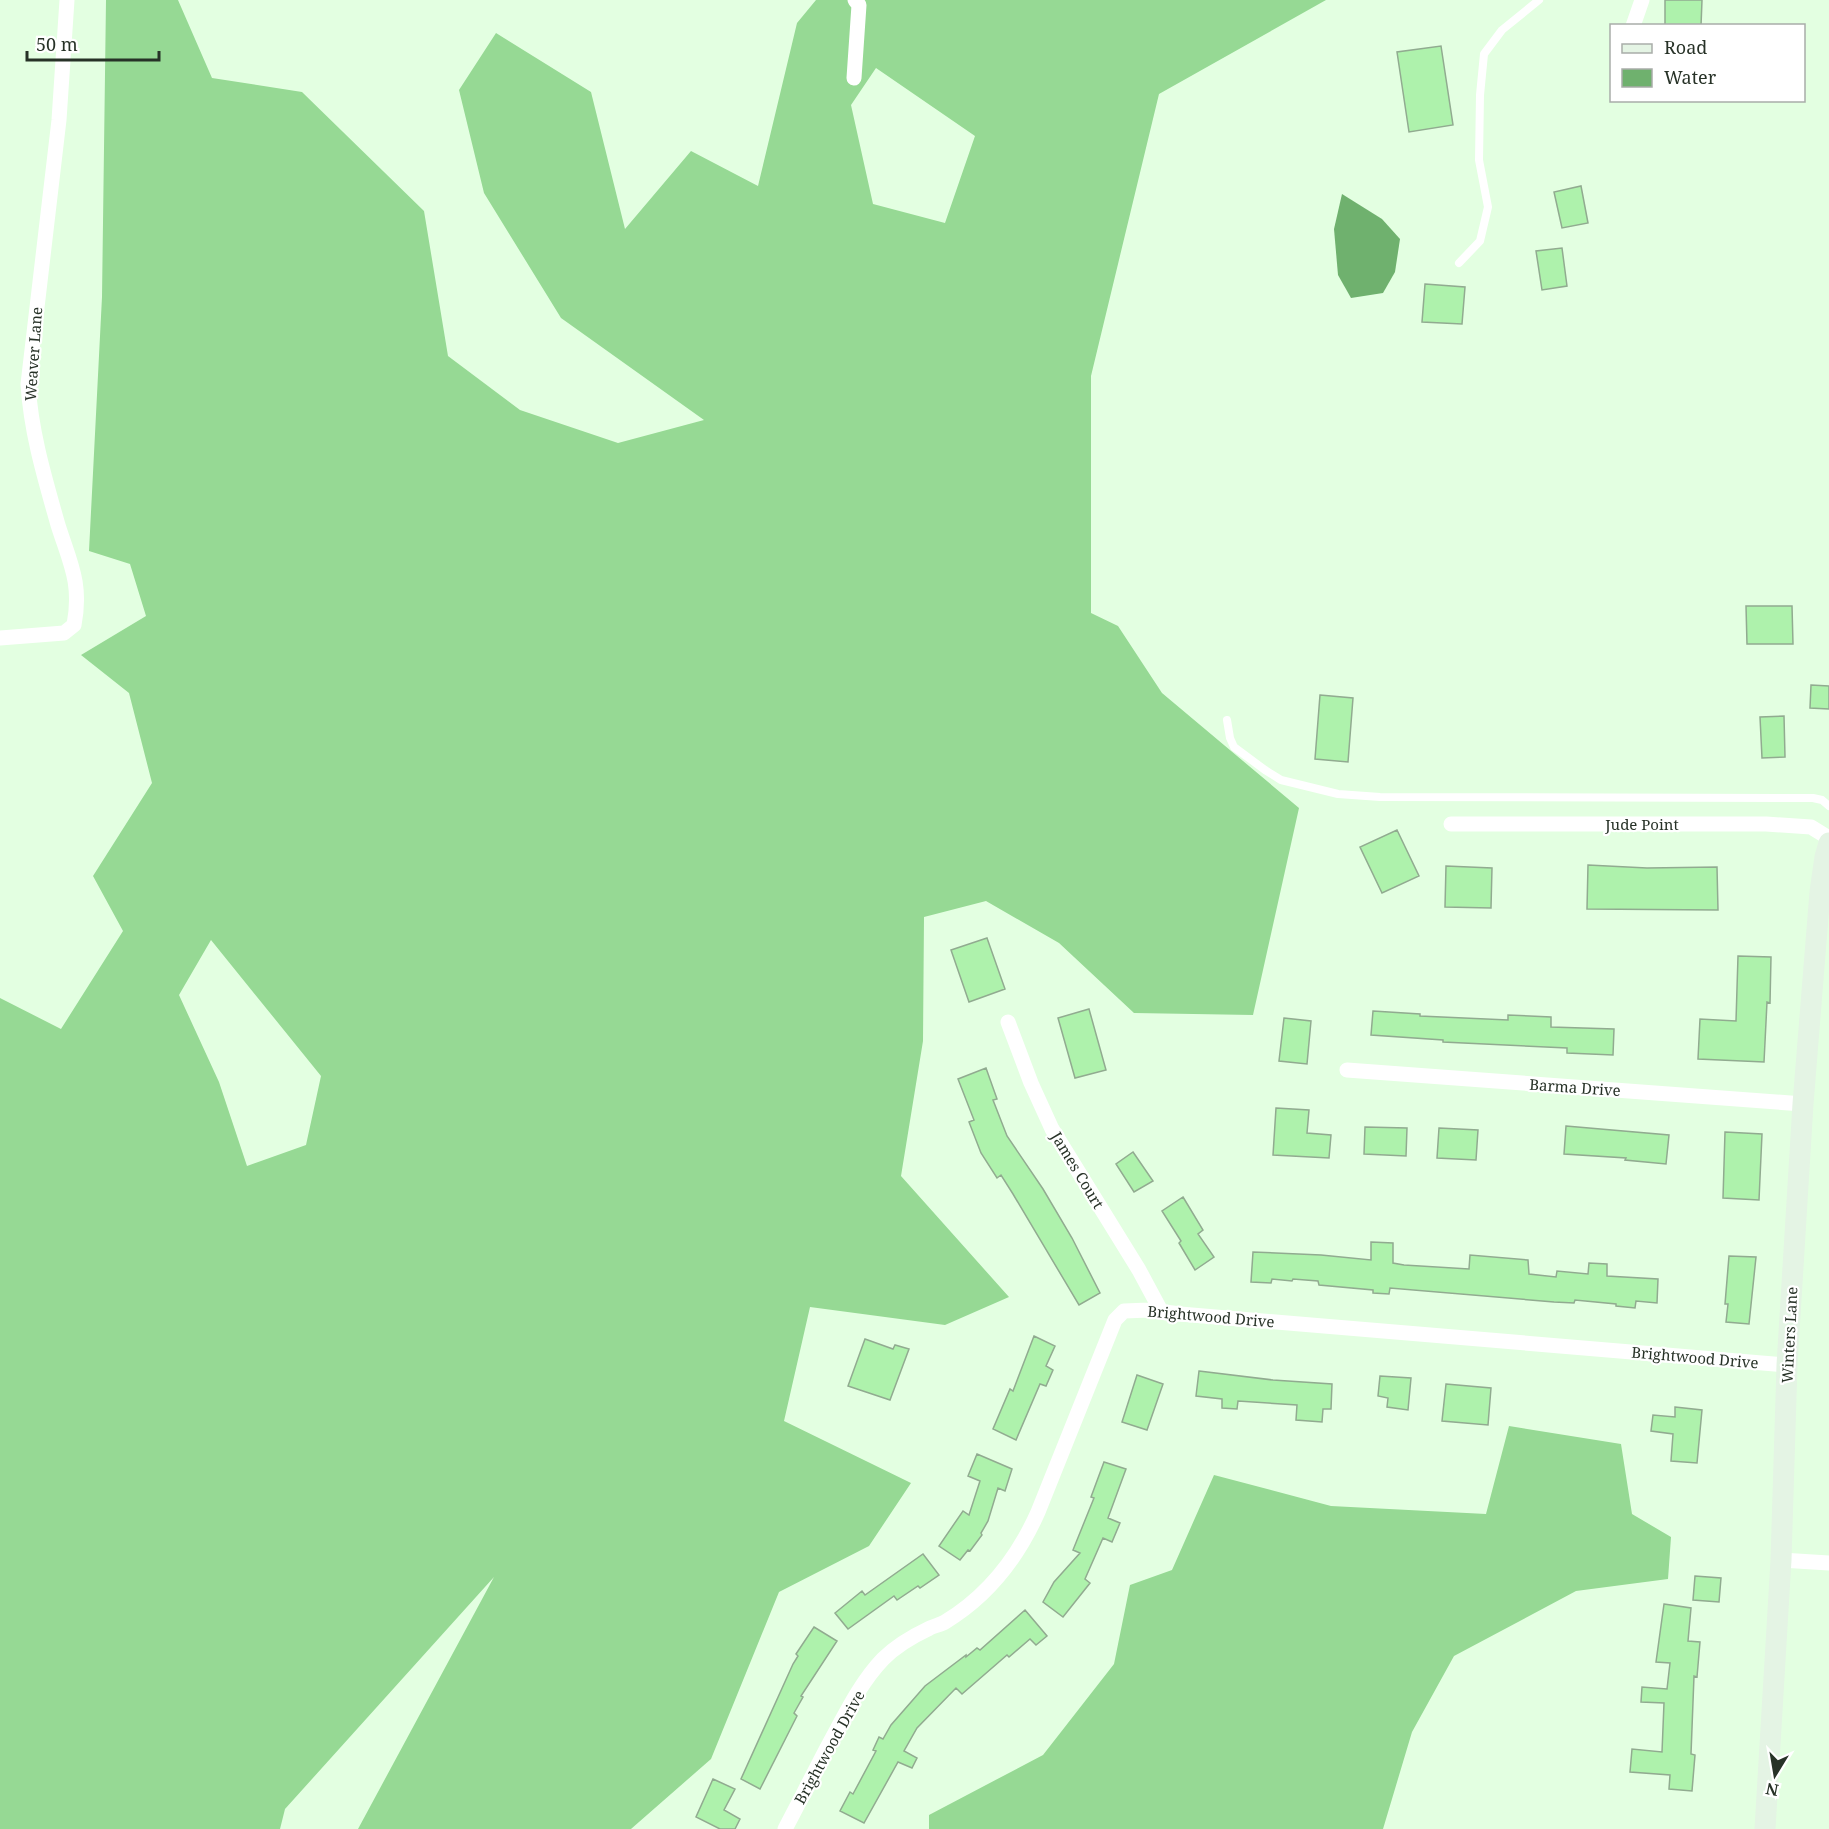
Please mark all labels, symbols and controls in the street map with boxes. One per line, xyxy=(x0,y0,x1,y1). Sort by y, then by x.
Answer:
scale bar xyxy=(27,24,159,62)
legend xyxy=(1610,24,1805,102)
text: 50 m xyxy=(36,32,78,56)
text: Road xyxy=(1664,35,1707,59)
text: Water xyxy=(1664,65,1717,89)
street label: Weaver Lane xyxy=(20,306,46,402)
street label: Jude Point xyxy=(1604,814,1679,834)
street label: Barma Drive xyxy=(1529,1074,1621,1100)
street label: James Court xyxy=(1047,1127,1109,1212)
street label: Winters Lane xyxy=(1776,1286,1802,1384)
street label: Brightwood Drive xyxy=(1147,1300,1275,1332)
street label: Brightwood Drive xyxy=(1631,1341,1759,1373)
street label: Brightwood Drive xyxy=(789,1686,869,1808)
north arrow xyxy=(1745,1745,1805,1805)
text: N xyxy=(1763,1778,1780,1802)

